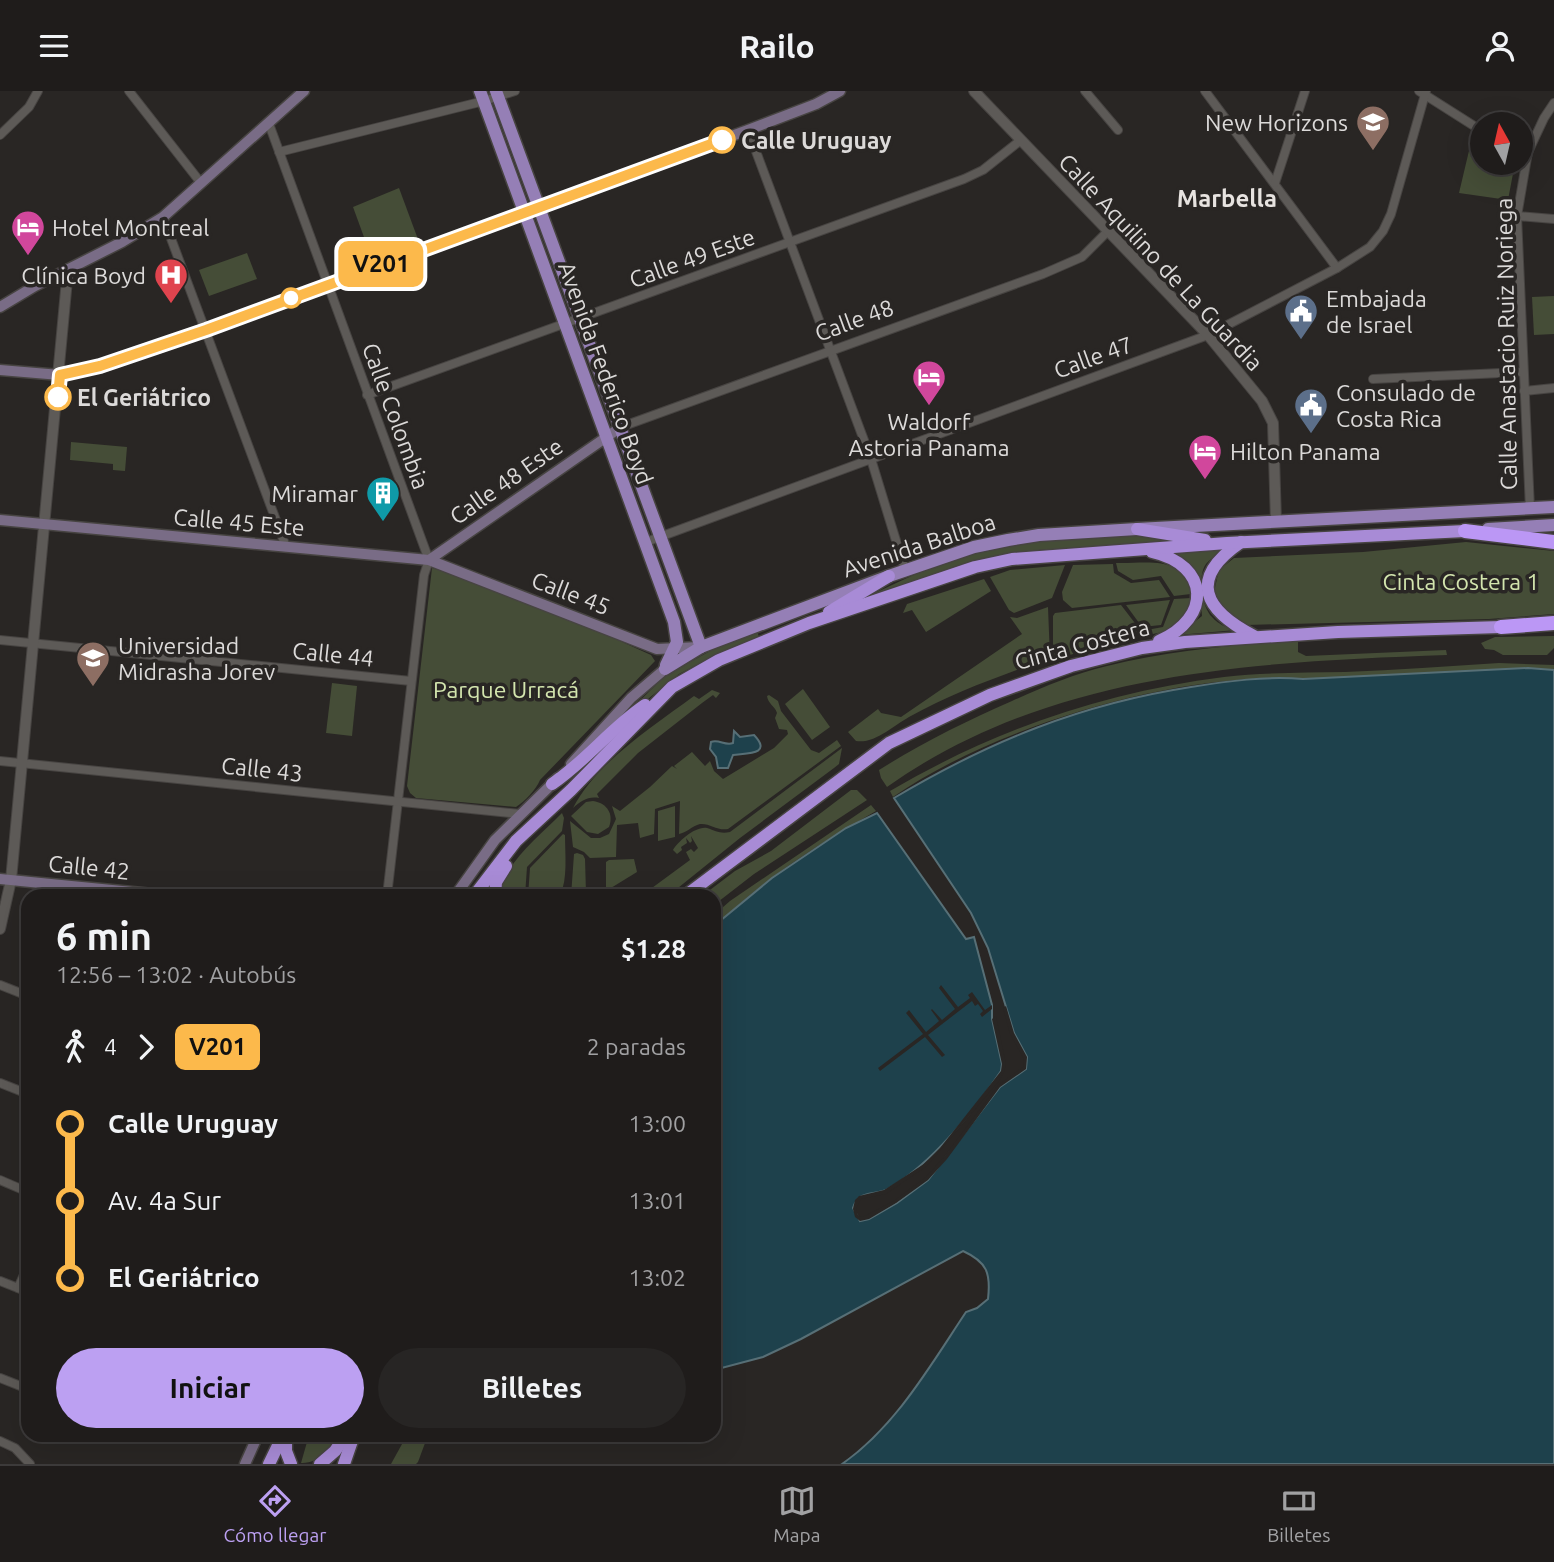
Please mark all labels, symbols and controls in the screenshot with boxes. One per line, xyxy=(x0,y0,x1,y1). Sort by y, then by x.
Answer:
icon: menu xyxy=(35,27,73,65)
icon: person xyxy=(1481,27,1519,65)
text: Railo xyxy=(739,28,815,64)
school or university icon: New Horizons xyxy=(1354,103,1392,152)
place label: New Horizons xyxy=(1205,110,1348,135)
north arrow xyxy=(1470,112,1533,175)
map controls xyxy=(1470,112,1533,175)
marker: Calle Uruguay xyxy=(709,127,735,153)
place label: Calle Uruguay xyxy=(741,128,892,153)
street label: Calle Aquilino de La Guardia xyxy=(1054,149,1268,375)
district label: Marbella xyxy=(1177,185,1277,212)
street label: Calle Anastacio Ruiz Noriega xyxy=(1491,198,1521,490)
hotel icon: Hotel Montreal xyxy=(9,208,47,257)
place label: Hotel Montreal xyxy=(52,215,209,240)
street label: Calle 49 Este xyxy=(626,224,758,292)
line badge: V201 xyxy=(332,241,430,287)
text: V201 xyxy=(352,250,410,277)
hospital icon: Clínica Boyd xyxy=(152,256,190,305)
street label: Avenida Federico Boyd xyxy=(554,258,658,488)
place label: Clínica Boyd xyxy=(21,263,146,288)
place label: Embajada de Israel xyxy=(1326,286,1427,337)
unlabelled marker xyxy=(281,288,301,308)
public building icon: Embajada de Israel xyxy=(1282,292,1320,341)
street label: Calle 48 xyxy=(811,294,897,346)
street label: Calle 47 xyxy=(1050,331,1136,383)
street label: Calle Colombia xyxy=(358,340,434,492)
hotel icon: Waldorf Astoria Panama xyxy=(910,358,948,407)
place label: Consulado de Costa Rica xyxy=(1336,380,1476,431)
marker: El Geriátrico xyxy=(45,384,71,410)
place label: El Geriátrico xyxy=(77,385,211,410)
public building icon: Consulado de Costa Rica xyxy=(1292,386,1330,435)
place label: Waldorf Astoria Panama xyxy=(848,409,1010,460)
hotel icon: Hilton Panama xyxy=(1186,432,1224,481)
street label: Calle 48 Este xyxy=(445,433,567,529)
place label: Hilton Panama xyxy=(1230,439,1381,464)
building icon: Miramar xyxy=(364,474,402,523)
place label: Miramar xyxy=(272,481,358,506)
street label: Calle 45 Este xyxy=(172,504,306,540)
street label: Avenida Balboa xyxy=(840,509,998,581)
street label: Calle 45 xyxy=(528,567,614,619)
park label: Cinta Costera 1 xyxy=(1383,569,1539,594)
street label: Cinta Costera xyxy=(1012,614,1152,674)
place label: Universidad Midrasha Jorev xyxy=(118,633,275,684)
street label: Calle 44 xyxy=(291,637,375,671)
school or university icon: Universidad Midrasha Jorev xyxy=(74,639,112,688)
park label: Parque Urracá xyxy=(433,677,579,702)
street label: Calle 43 xyxy=(220,752,304,786)
street label: Calle 42 xyxy=(47,850,131,884)
text: 6 min xyxy=(56,915,152,957)
text: $1.28 xyxy=(621,934,686,963)
text: 12:56 – 13:02 · Autobús xyxy=(56,962,296,987)
icon: walk xyxy=(56,1028,94,1066)
icon: forward xyxy=(127,1028,165,1066)
text: V201 xyxy=(189,1033,246,1060)
text: 4 xyxy=(104,1034,117,1059)
text: 2 paradas xyxy=(587,1034,686,1059)
text: Calle Uruguay xyxy=(108,1109,278,1138)
text: 13:00 xyxy=(628,1111,686,1136)
text: Av. 4a Sur xyxy=(108,1186,221,1215)
text: 13:01 xyxy=(628,1188,686,1213)
text: El Geriátrico xyxy=(108,1263,260,1292)
text: 13:02 xyxy=(628,1265,686,1290)
button: Iniciar xyxy=(56,1348,364,1428)
button: Billetes xyxy=(378,1348,686,1428)
tab: Cómo llegar xyxy=(223,1482,326,1546)
tab: Mapa xyxy=(773,1482,820,1546)
tab: Billetes xyxy=(1267,1482,1331,1546)

